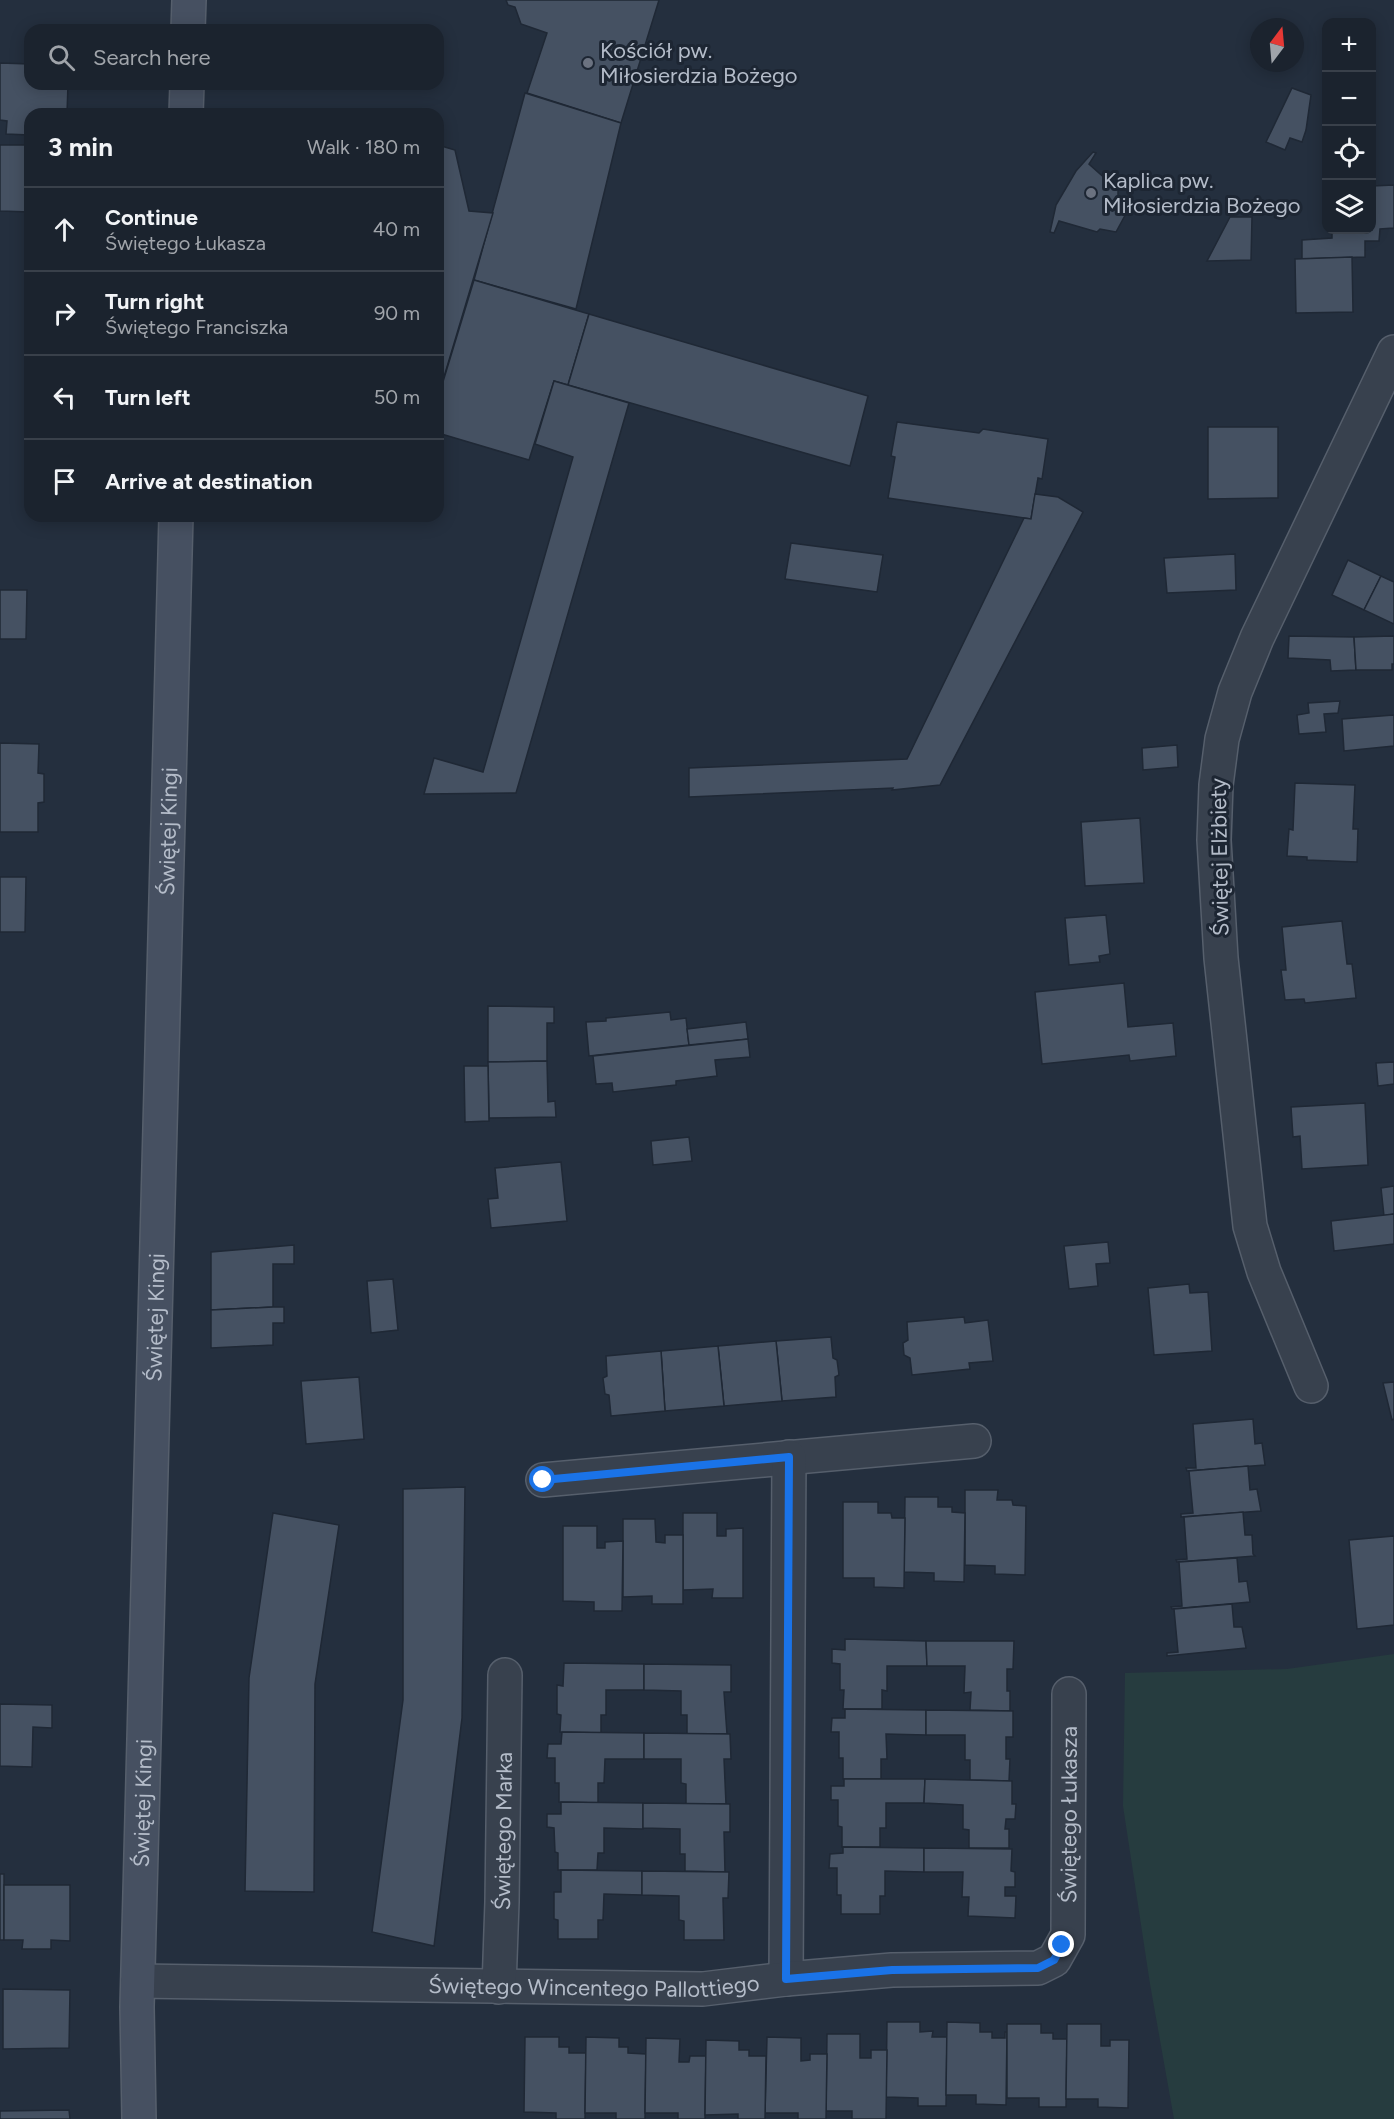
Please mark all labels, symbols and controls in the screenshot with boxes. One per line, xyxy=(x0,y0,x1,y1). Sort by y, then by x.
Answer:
north arrow xyxy=(1250,18,1304,72)
map controls xyxy=(1322,18,1376,234)
button: + xyxy=(1322,18,1376,72)
search box xyxy=(24,24,444,90)
place label: Kościół pw. Miłosierdzia Bożego xyxy=(600,37,798,89)
icon: search xyxy=(45,41,78,74)
text: Search here xyxy=(93,44,211,71)
marker: Kościół pw. Miłosierdzia Bożego xyxy=(581,56,595,70)
button: − xyxy=(1322,72,1376,126)
button: locate xyxy=(1322,126,1376,180)
text: 3 min xyxy=(48,131,113,163)
text: Walk · 180 m xyxy=(307,135,420,159)
place label: Kaplica pw. Miłosierdzia Bożego xyxy=(1103,167,1301,219)
button: layers xyxy=(1322,180,1376,234)
marker: Kaplica pw. Miłosierdzia Bożego xyxy=(1084,186,1098,200)
text: Continue xyxy=(105,204,198,231)
icon: ahead xyxy=(48,213,81,246)
text: 40 m xyxy=(373,217,420,241)
text: Świętego Łukasza xyxy=(105,231,266,255)
text: Turn right xyxy=(105,288,204,315)
icon: right xyxy=(48,297,81,330)
text: 90 m xyxy=(374,301,420,325)
text: Świętego Franciszka xyxy=(105,315,288,339)
icon: left xyxy=(48,381,81,414)
text: Turn left xyxy=(105,384,191,411)
text: 50 m xyxy=(374,385,420,409)
icon: arrive xyxy=(48,465,81,498)
text: Arrive at destination xyxy=(105,468,313,495)
street label: Świętej Kingi xyxy=(153,767,183,896)
street label: Świętej Elżbiety xyxy=(1205,777,1234,936)
street label: Świętej Kingi xyxy=(140,1253,171,1382)
route start xyxy=(529,1466,555,1492)
street label: Świętego Łukasza xyxy=(1055,1726,1083,1903)
street label: Świętej Kingi xyxy=(128,1739,158,1868)
street label: Świętego Marka xyxy=(489,1752,518,1911)
route end xyxy=(1048,1931,1074,1957)
street label: Świętego Wincentego Pallottiego xyxy=(428,1969,761,2003)

